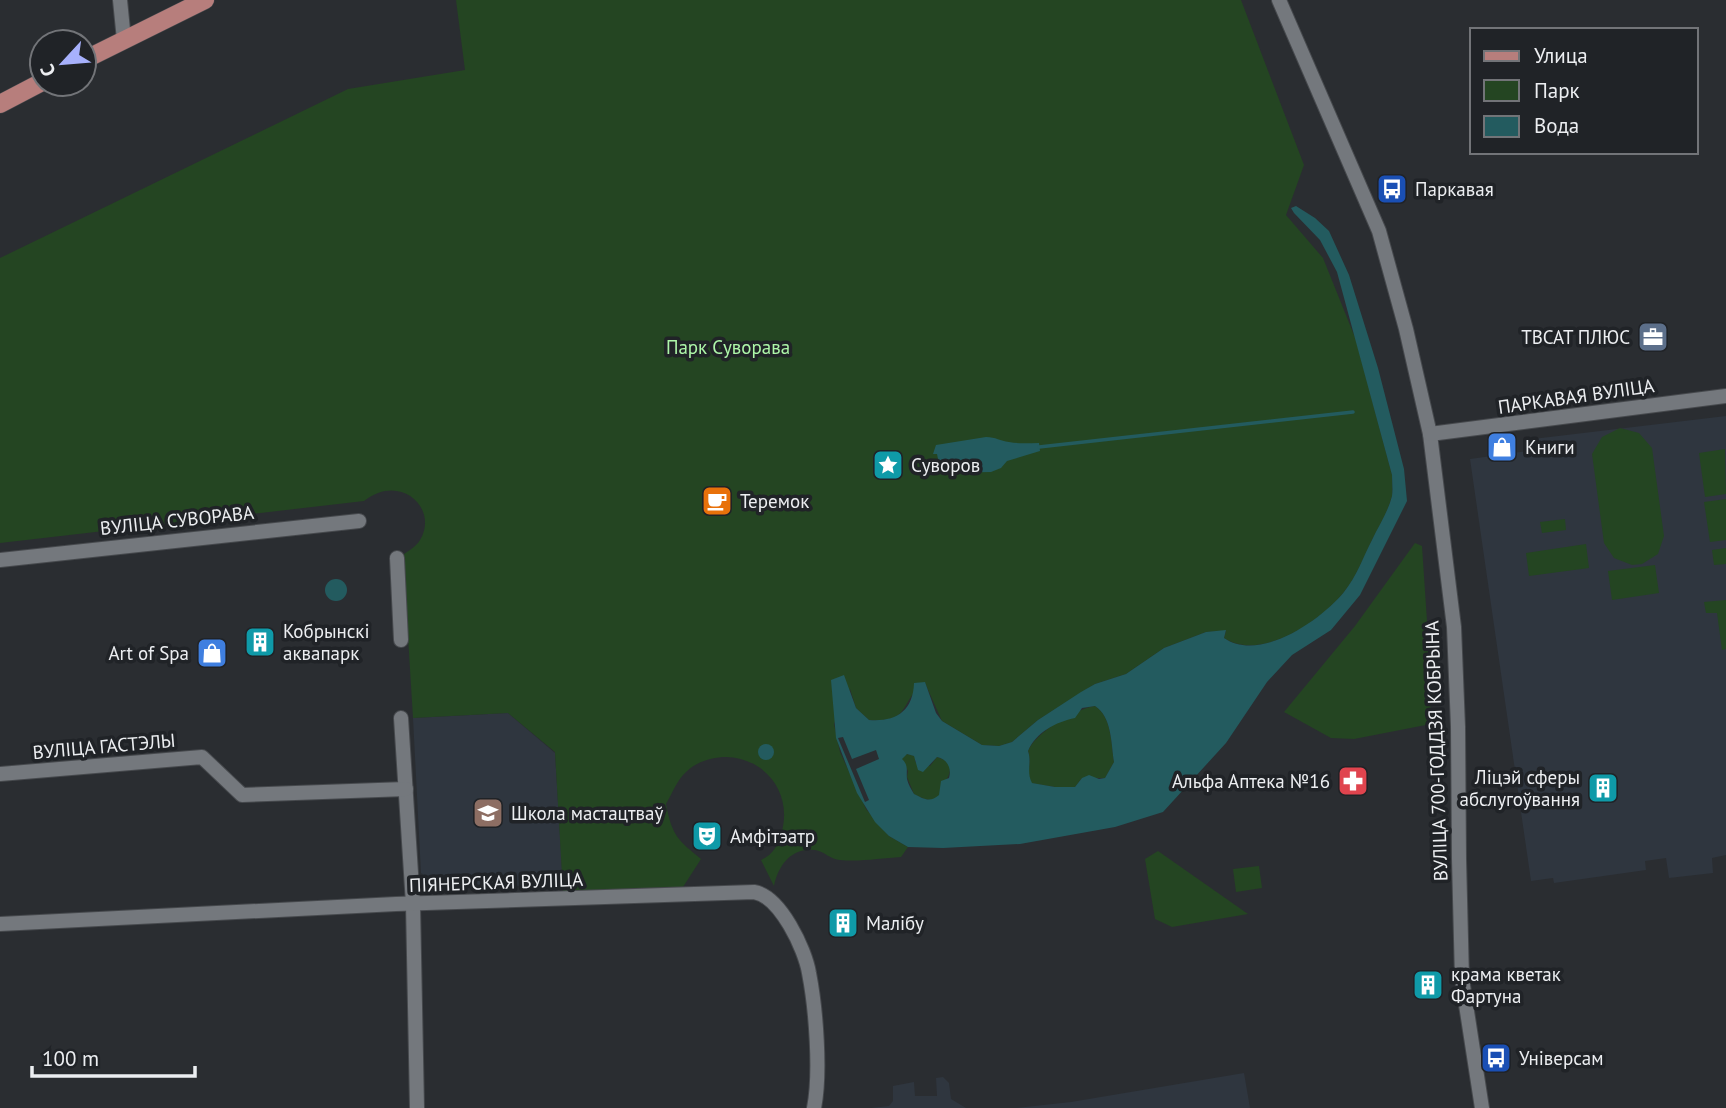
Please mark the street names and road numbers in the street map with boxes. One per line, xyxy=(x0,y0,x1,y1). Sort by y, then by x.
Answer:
street label: ПАРКАВАЯ ВУЛІЦА xyxy=(1496,373,1656,419)
street label: ВУЛІЦА СУВОРАВА xyxy=(99,500,255,540)
street label: ВУЛІЦА 700-ГОДДЗЯ КОБРЫНА xyxy=(1419,620,1453,882)
street label: ВУЛІЦА ГАСТЭЛЫ xyxy=(32,728,176,764)
street label: ПІЯНЕРСКАЯ ВУЛІЦА xyxy=(409,867,583,897)

